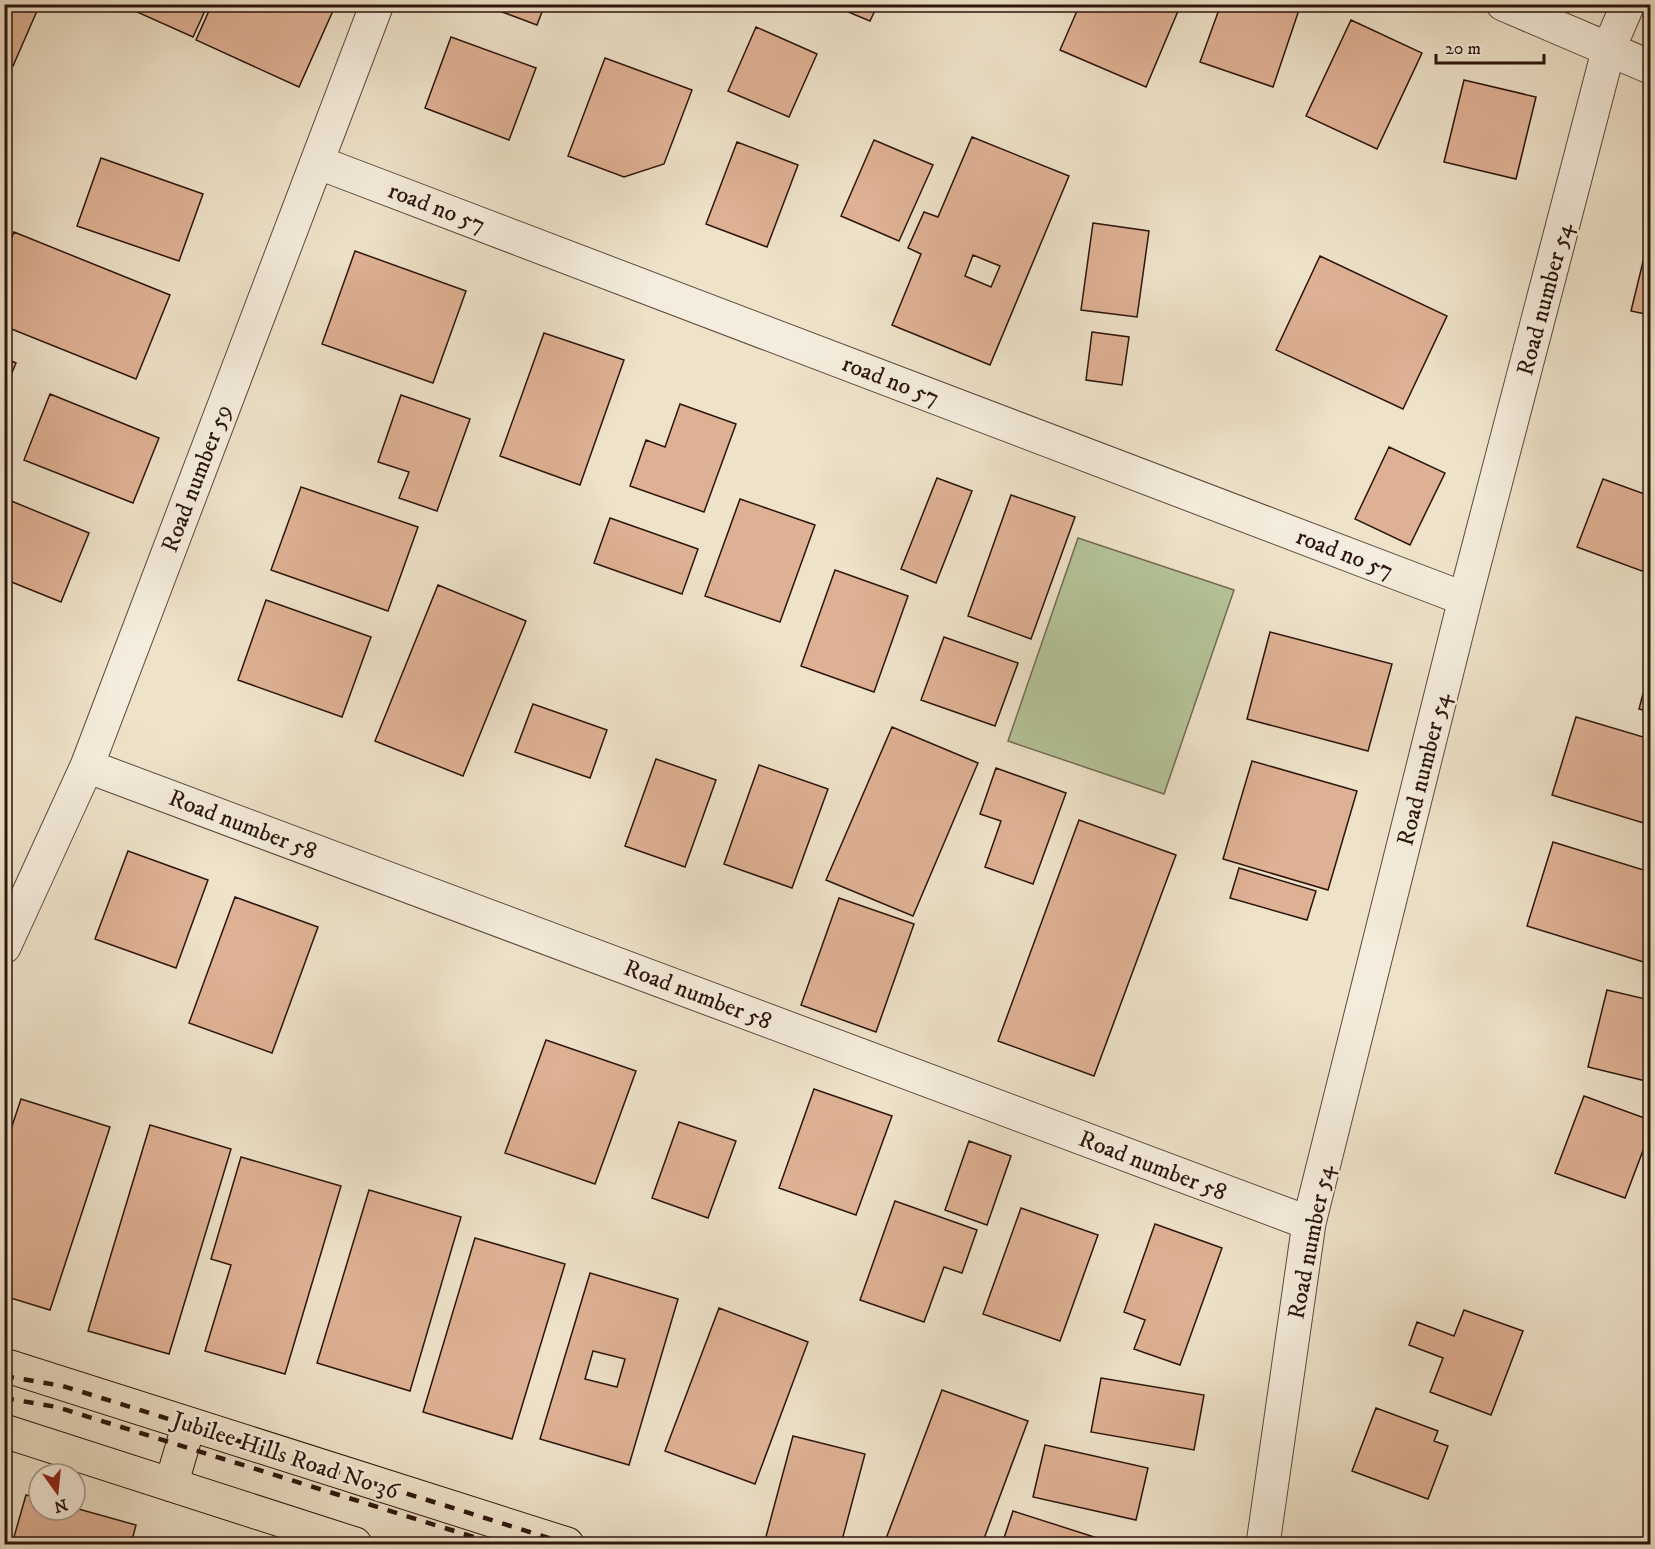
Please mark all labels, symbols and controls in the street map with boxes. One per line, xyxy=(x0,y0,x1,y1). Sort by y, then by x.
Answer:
scale bar xyxy=(1436,27,1544,65)
text: 20 m xyxy=(1445,38,1481,60)
street label: road no 57 xyxy=(384,176,490,240)
street label: Road number 54 xyxy=(1510,219,1580,379)
street label: road no 57 xyxy=(838,349,944,413)
street label: Road number 59 xyxy=(155,400,239,557)
street label: road no 57 xyxy=(1292,522,1398,586)
street label: Road number 54 xyxy=(1390,689,1458,849)
street label: Road number 58 xyxy=(164,783,321,867)
street label: Road number 58 xyxy=(619,953,776,1037)
street label: Road number 58 xyxy=(1074,1124,1231,1208)
street label: Road number 54 xyxy=(1281,1161,1341,1322)
street label: Jubilee Hills Road No 36 xyxy=(167,1405,404,1507)
north arrow xyxy=(27,1462,87,1522)
text: N xyxy=(52,1494,70,1517)

